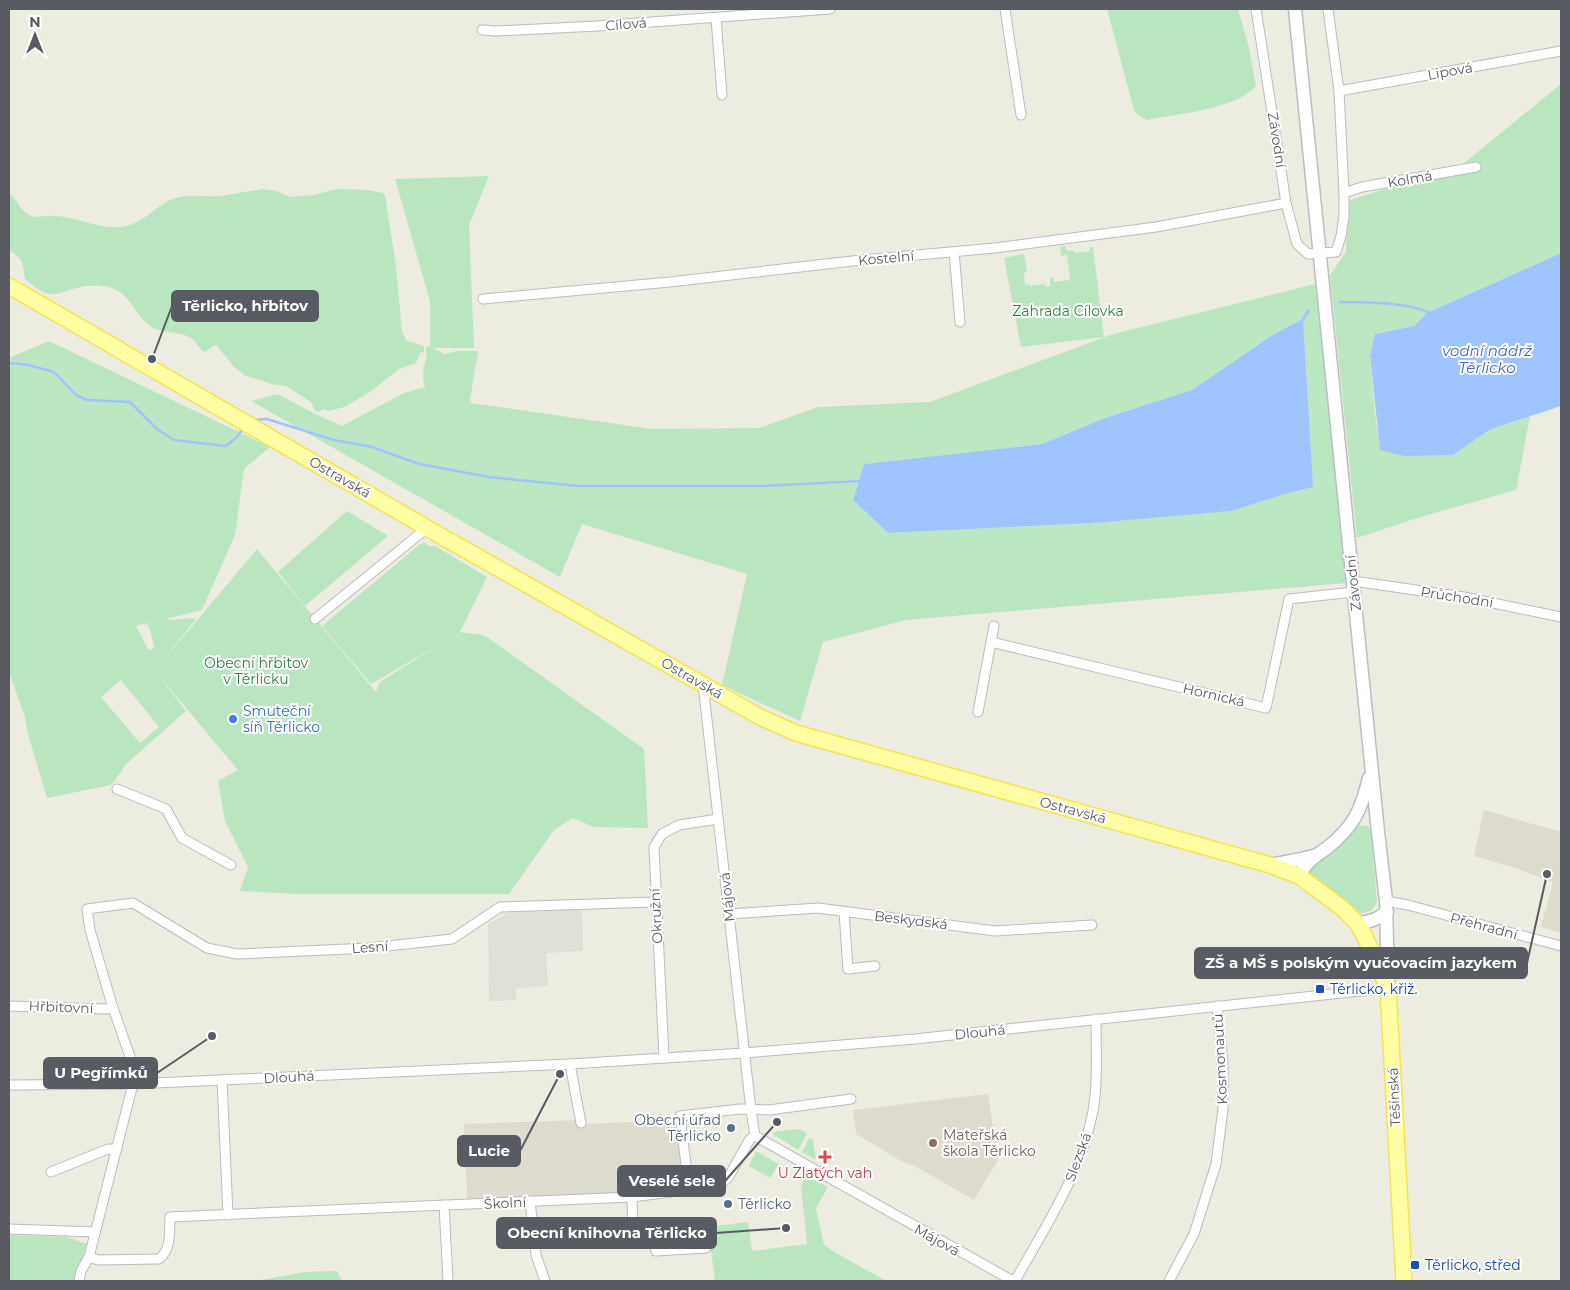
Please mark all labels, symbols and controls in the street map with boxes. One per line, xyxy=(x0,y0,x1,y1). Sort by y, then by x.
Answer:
north arrow xyxy=(10,10,60,60)
text: N xyxy=(29,13,41,31)
street label: Cílová xyxy=(604,13,648,35)
street label: Lipová xyxy=(1426,58,1474,84)
street label: Závodní xyxy=(1264,111,1290,170)
street label: Kolmá xyxy=(1386,166,1434,192)
street label: Kostelní xyxy=(857,246,916,269)
callout: Těrlicko, hřbitov xyxy=(172,291,318,321)
text: Těrlicko, hřbitov xyxy=(182,296,309,315)
park label: Zahrada Cílovka xyxy=(1012,302,1124,320)
water label: vodní nádrž Těrlicko xyxy=(1442,341,1532,377)
street label: Ostravská xyxy=(306,452,374,502)
street label: Závodní xyxy=(1341,553,1365,612)
street label: Průchodní xyxy=(1419,582,1496,612)
street label: Ostravská xyxy=(658,653,726,703)
park label: Obecní hřbitov v Těrlicku xyxy=(204,654,308,688)
street label: Hornická xyxy=(1181,679,1247,711)
place label: Smuteční síň Těrlicko xyxy=(243,702,320,736)
marker: Smuteční síň Těrlicko xyxy=(227,713,239,725)
street label: Ostravská xyxy=(1038,792,1108,828)
street label: Májová xyxy=(715,871,739,923)
street label: Okružní xyxy=(645,887,666,944)
street label: Beskydská xyxy=(873,907,949,933)
street label: Přehradní xyxy=(1448,908,1521,944)
street label: Lesní xyxy=(351,937,390,957)
callout: ZŠ a MŠ s polským vyučovacím jazykem xyxy=(1195,948,1527,978)
text: ZŠ a MŠ s polským vyučovacím jazykem xyxy=(1205,953,1517,972)
place label: Těrlicko, křiž. xyxy=(1330,980,1418,998)
marker: Těrlicko, křiž. xyxy=(1314,983,1326,995)
street label: Hřbitovní xyxy=(28,997,95,1017)
street label: Kosmonautů xyxy=(1209,1013,1231,1105)
street label: Dlouhá xyxy=(954,1020,1006,1044)
callout: U Pegřímků xyxy=(44,1058,157,1088)
text: U Pegřímků xyxy=(54,1063,148,1082)
street label: Dlouhá xyxy=(263,1067,315,1087)
street label: Těšínská xyxy=(1383,1067,1405,1127)
place label: Obecní úřad Těrlicko xyxy=(634,1111,721,1145)
marker: Obecní úřad Těrlicko xyxy=(725,1122,737,1134)
place label: Mateřská škola Těrlicko xyxy=(943,1126,1036,1160)
street label: Slezská xyxy=(1061,1130,1095,1184)
callout: Lucie xyxy=(458,1136,520,1166)
marker: Mateřská škola Těrlicko xyxy=(927,1137,939,1149)
text: Lucie xyxy=(468,1141,510,1160)
marker: U Zlatých vah xyxy=(819,1151,831,1163)
place label: U Zlatých vah xyxy=(778,1164,872,1182)
callout: Veselé sele xyxy=(618,1166,725,1196)
text: Veselé sele xyxy=(628,1171,715,1190)
street label: Školní xyxy=(483,1193,528,1213)
place label: Těrlicko xyxy=(738,1195,792,1213)
marker: Těrlicko xyxy=(722,1198,734,1210)
callout: Obecní knihovna Těrlicko xyxy=(497,1218,716,1248)
street label: Májová xyxy=(911,1220,963,1260)
text: Obecní knihovna Těrlicko xyxy=(507,1223,707,1242)
place label: Těrlicko, střed xyxy=(1425,1256,1521,1274)
marker: Těrlicko, střed xyxy=(1409,1259,1421,1271)

